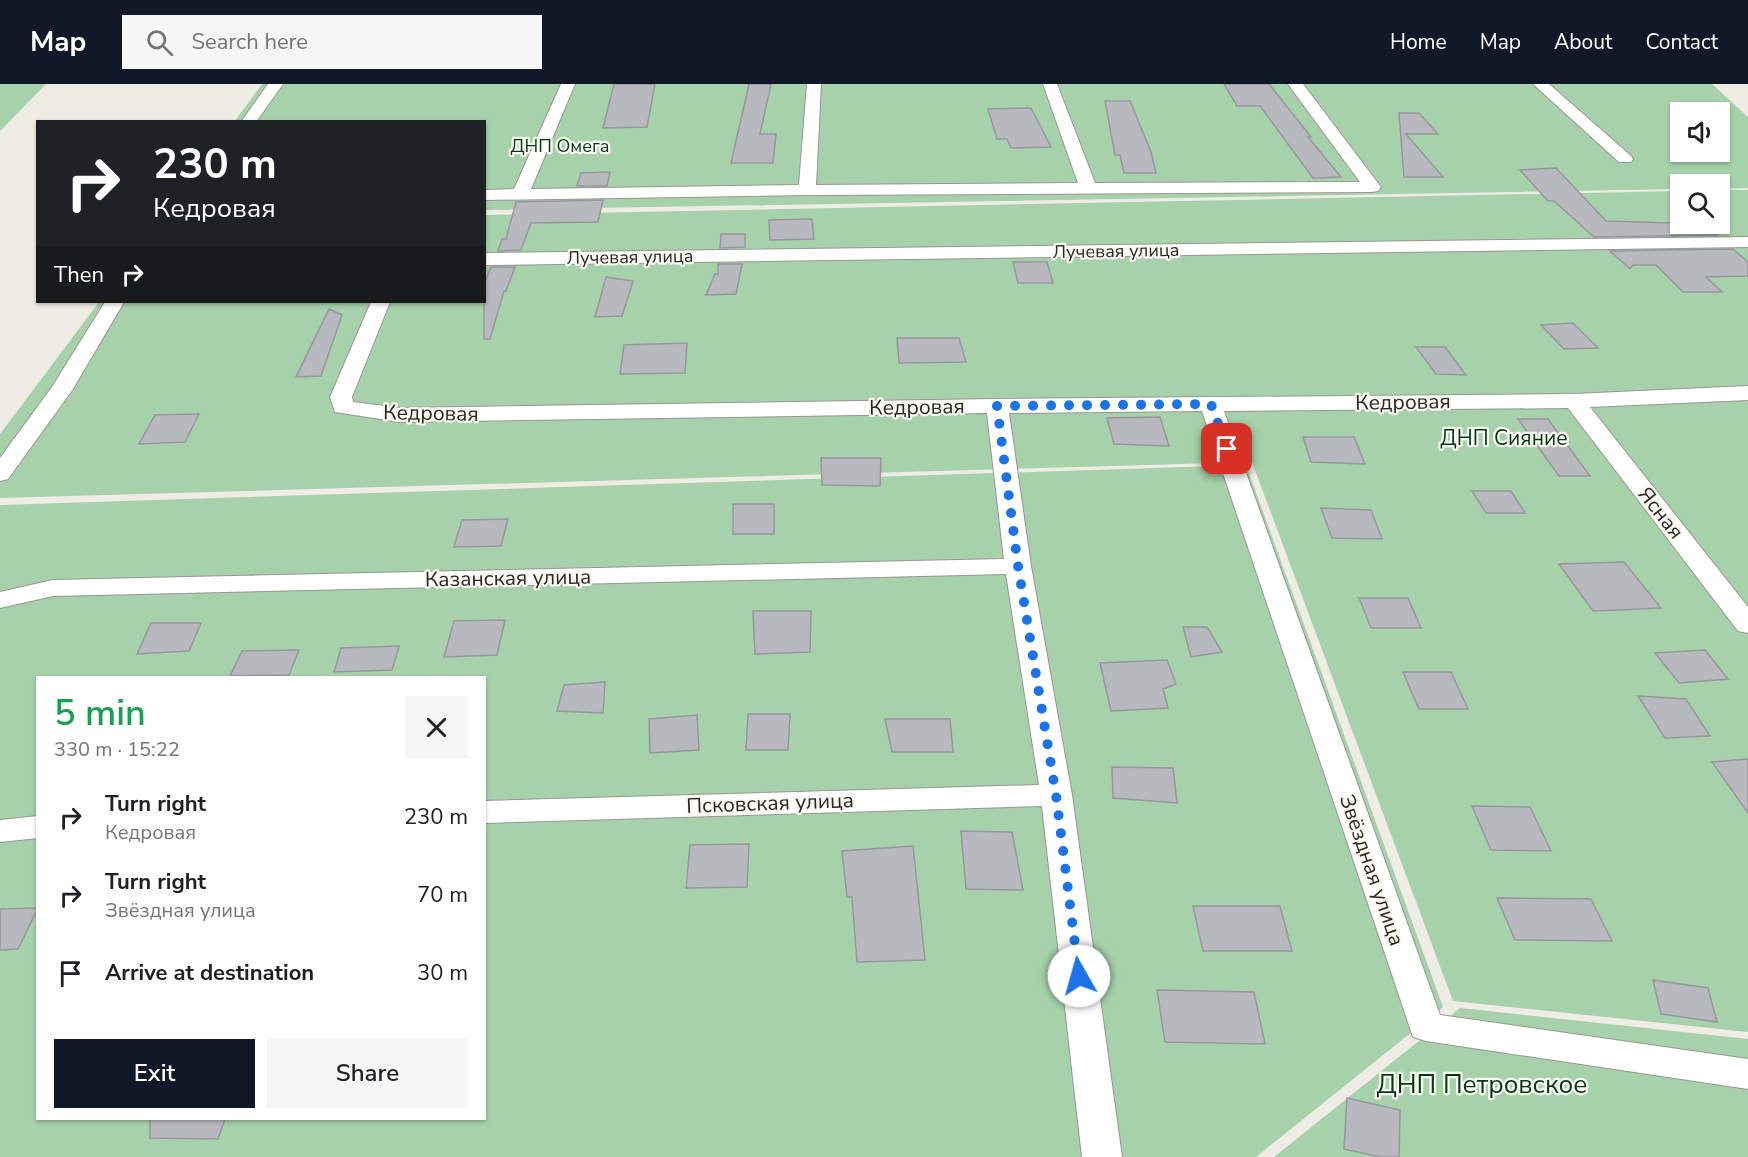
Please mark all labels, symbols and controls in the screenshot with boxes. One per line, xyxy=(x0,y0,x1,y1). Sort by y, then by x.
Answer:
search box xyxy=(122,15,542,69)
text: Map xyxy=(30,23,86,61)
icon: search xyxy=(143,26,176,59)
text: Search here xyxy=(191,27,308,57)
text: Home xyxy=(1390,28,1447,56)
text: Map xyxy=(1480,28,1521,56)
text: About xyxy=(1554,28,1612,56)
text: Contact xyxy=(1645,28,1718,56)
map controls xyxy=(1670,102,1730,234)
button: sound xyxy=(1670,102,1730,162)
park label: ДНП Омега xyxy=(511,134,609,158)
text: 230 m xyxy=(153,136,277,193)
icon: right xyxy=(54,144,132,222)
button: search xyxy=(1670,174,1730,234)
text: Кедровая xyxy=(153,190,276,227)
street label: Лучевая улица xyxy=(1053,238,1179,264)
street label: Лучевая улица xyxy=(567,244,693,270)
icon: right xyxy=(116,258,149,291)
text: Then xyxy=(54,260,104,290)
street label: Кедровая xyxy=(1355,387,1451,417)
street label: Кедровая xyxy=(869,392,965,422)
street label: Кедровая xyxy=(383,398,479,428)
pin xyxy=(1201,423,1252,474)
park label: ДНП Сияние xyxy=(1440,424,1568,452)
icon: arrive xyxy=(1210,432,1243,465)
street label: Ясная xyxy=(1632,481,1690,545)
street label: Казанская улица xyxy=(425,563,591,593)
text: 5 min xyxy=(54,689,146,738)
button: close xyxy=(405,696,468,759)
text: 330 m · 15:22 xyxy=(54,736,180,763)
street label: Псковская улица xyxy=(686,786,854,820)
text: Turn right xyxy=(105,789,206,819)
street label: Звёздная улица xyxy=(1333,791,1411,949)
icon: right xyxy=(54,801,87,834)
text: 230 m xyxy=(404,802,468,832)
text: Кедровая xyxy=(105,819,196,846)
text: Turn right xyxy=(105,867,206,897)
icon: right xyxy=(54,879,87,912)
text: 70 m xyxy=(417,880,468,910)
text: Звёздная улица xyxy=(105,897,256,924)
position arrow xyxy=(1047,944,1111,1008)
icon: arrive xyxy=(54,957,87,990)
text: Arrive at destination xyxy=(105,958,314,988)
text: 30 m xyxy=(417,958,468,988)
button: Exit xyxy=(54,1039,255,1108)
button: Share xyxy=(267,1039,468,1108)
park label: ДНП Петровское xyxy=(1377,1067,1587,1102)

